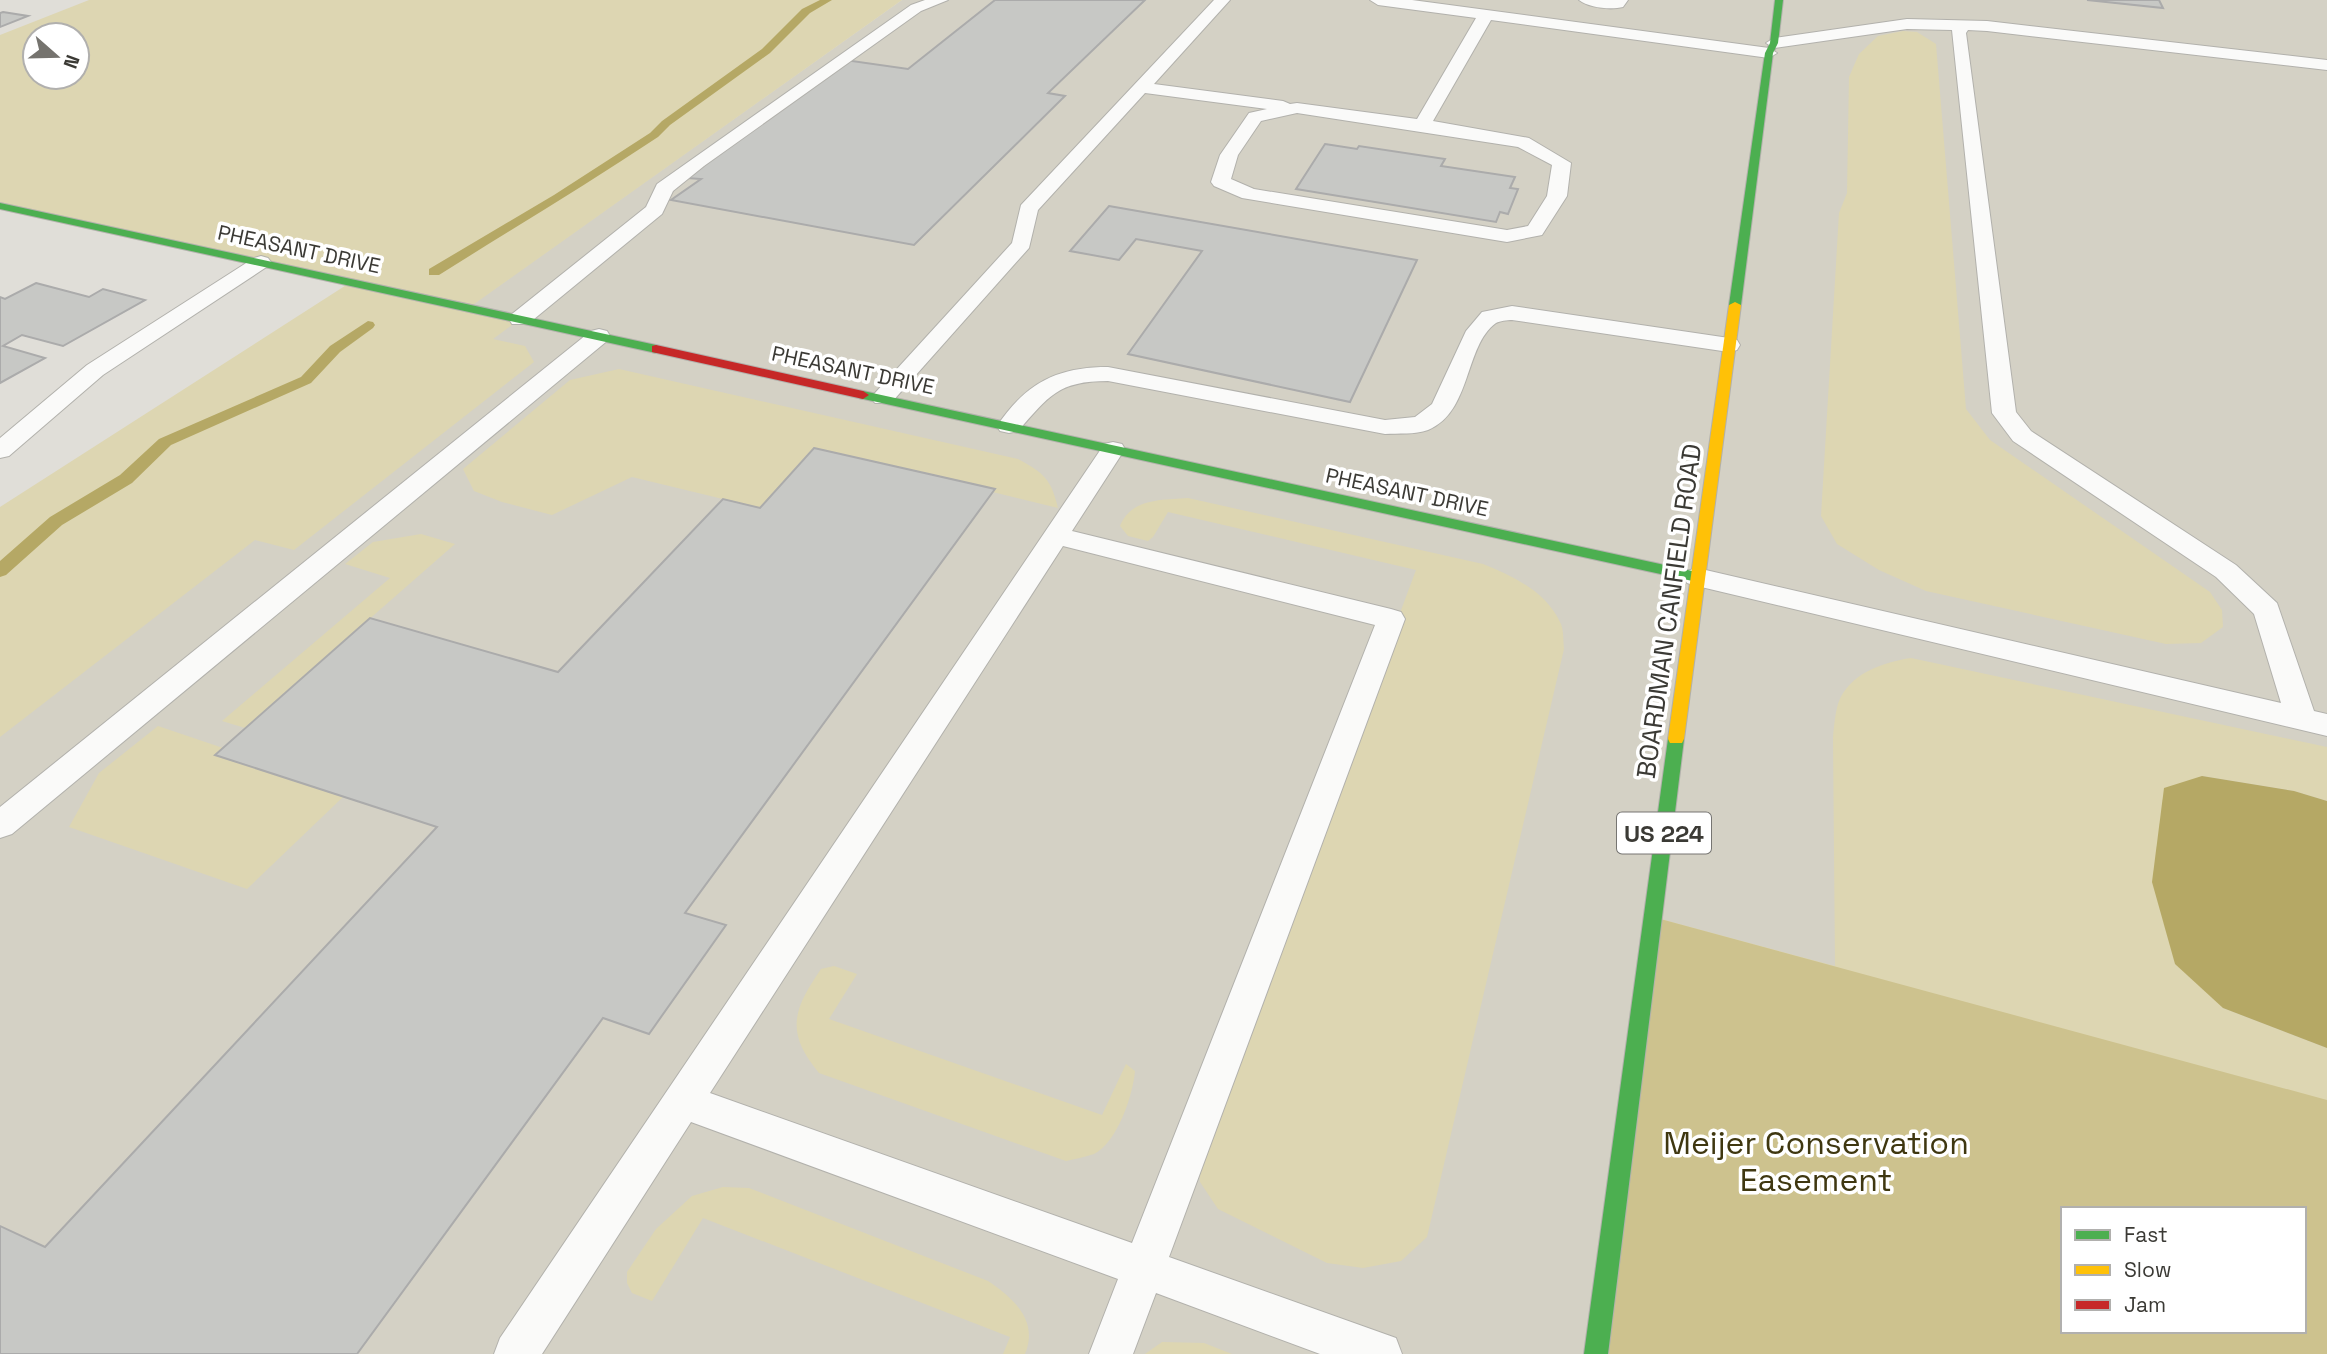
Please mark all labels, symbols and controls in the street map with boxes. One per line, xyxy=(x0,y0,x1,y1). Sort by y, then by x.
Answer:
north arrow xyxy=(21,21,91,91)
text: N xyxy=(58,51,85,72)
street label: PHEASANT DRIVE xyxy=(215,219,383,279)
street label: PHEASANT DRIVE xyxy=(769,340,937,400)
street label: BOARDMAN CANFIELD ROAD xyxy=(1629,441,1709,781)
street label: PHEASANT DRIVE xyxy=(1323,462,1491,522)
road number: US 224 xyxy=(1617,812,1711,854)
park label: Meijer Conservation Easement xyxy=(1663,1123,1969,1200)
legend xyxy=(2061,1207,2306,1333)
text: Fast xyxy=(2124,1221,2168,1248)
text: Slow xyxy=(2124,1256,2172,1283)
text: Jam xyxy=(2124,1291,2166,1318)

